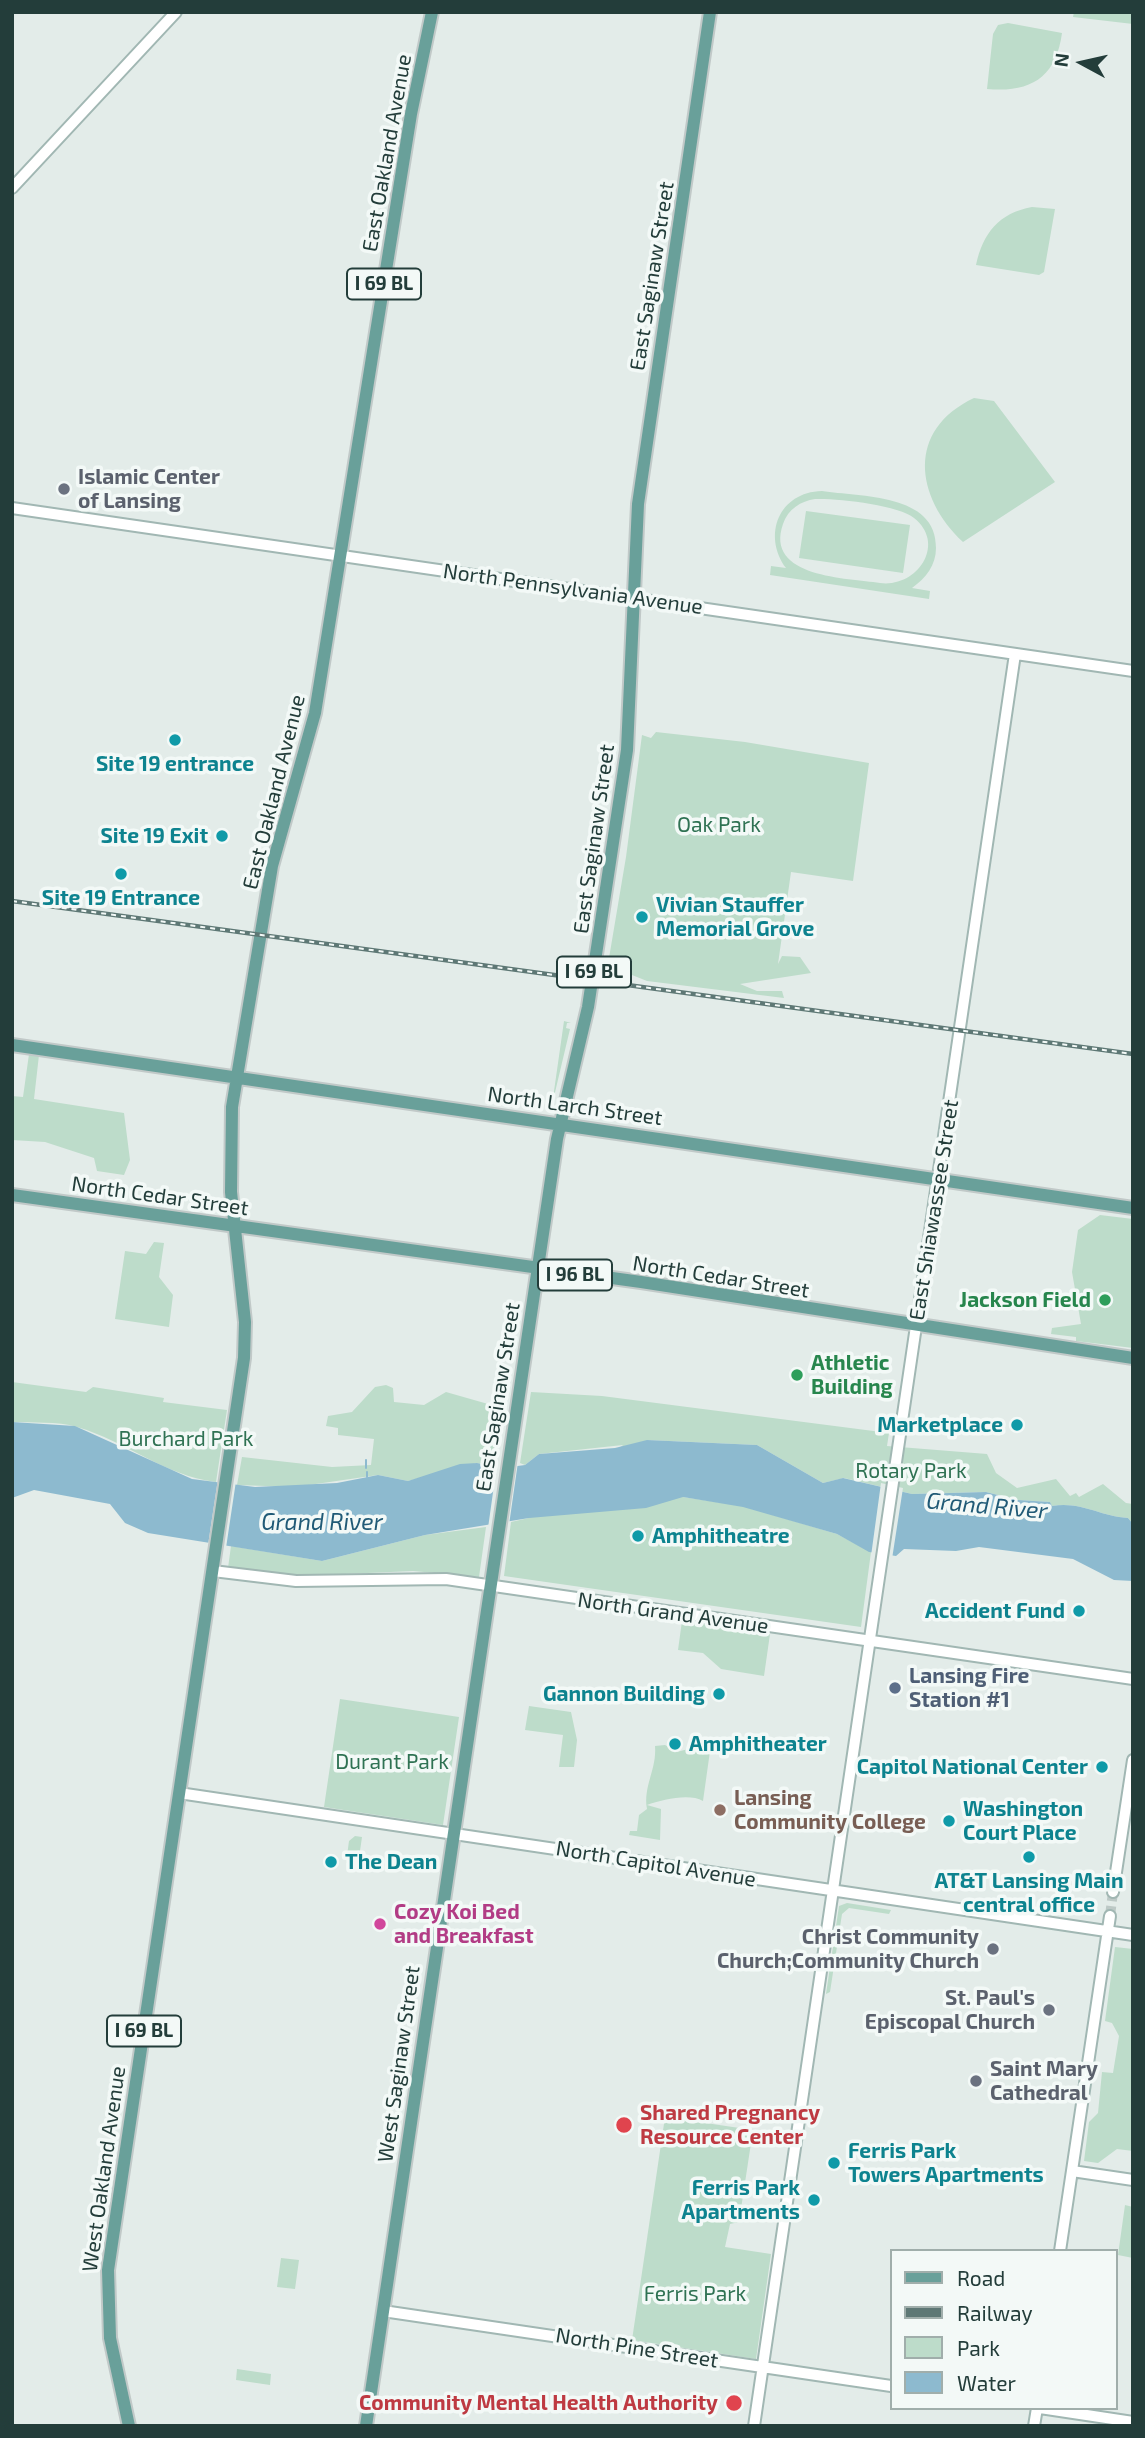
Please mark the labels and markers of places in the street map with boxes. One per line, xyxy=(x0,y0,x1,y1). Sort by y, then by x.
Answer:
place label: Islamic Center of Lansing xyxy=(78,464,220,514)
marker: Islamic Center of Lansing xyxy=(56,481,72,497)
marker: Site 19 entrance xyxy=(167,732,183,748)
place label: Site 19 entrance xyxy=(96,751,254,777)
place label: Site 19 Exit xyxy=(100,823,208,849)
marker: Site 19 Exit xyxy=(214,828,230,844)
marker: Site 19 Entrance xyxy=(113,866,129,882)
place label: Site 19 Entrance xyxy=(42,885,200,911)
place label: Vivian Stauffer Memorial Grove xyxy=(656,892,814,942)
marker: Vivian Stauffer Memorial Grove xyxy=(634,909,650,925)
place label: Jackson Field xyxy=(959,1287,1091,1313)
marker: Jackson Field xyxy=(1097,1292,1113,1308)
place label: Athletic Building xyxy=(811,1350,893,1400)
marker: Athletic Building xyxy=(789,1367,805,1383)
place label: Marketplace xyxy=(877,1412,1003,1438)
marker: Marketplace xyxy=(1009,1417,1025,1433)
place label: Amphitheatre xyxy=(652,1523,790,1549)
marker: Amphitheatre xyxy=(630,1528,646,1544)
place label: Accident Fund xyxy=(925,1598,1065,1624)
marker: Accident Fund xyxy=(1071,1603,1087,1619)
place label: Lansing Fire Station #1 xyxy=(909,1663,1029,1713)
marker: Lansing Fire Station #1 xyxy=(887,1680,903,1696)
place label: Gannon Building xyxy=(543,1681,705,1707)
marker: Gannon Building xyxy=(711,1686,727,1702)
place label: Amphitheater xyxy=(689,1731,827,1757)
marker: Amphitheater xyxy=(667,1736,683,1752)
place label: Capitol National Center xyxy=(857,1754,1088,1780)
marker: Capitol National Center xyxy=(1094,1759,1110,1775)
place label: Lansing Community College xyxy=(734,1785,926,1835)
place label: Washington Court Place xyxy=(963,1796,1083,1846)
marker: Lansing Community College xyxy=(712,1802,728,1818)
marker: Washington Court Place xyxy=(941,1813,957,1829)
place label: The Dean xyxy=(345,1849,437,1875)
marker: AT&T Lansing Main central office xyxy=(1021,1849,1037,1865)
marker: The Dean xyxy=(323,1854,339,1870)
place label: AT&T Lansing Main central office xyxy=(934,1868,1124,1918)
place label: Cozy Koi Bed and Breakfast xyxy=(394,1899,534,1949)
marker: Cozy Koi Bed and Breakfast xyxy=(372,1916,388,1932)
place label: Christ Community Church;Community Church xyxy=(717,1924,979,1974)
marker: Christ Community Church;Community Church xyxy=(985,1941,1001,1957)
place label: St. Paul's Episcopal Church xyxy=(865,1985,1035,2035)
marker: St. Paul's Episcopal Church xyxy=(1041,2002,1057,2018)
place label: Saint Mary Cathedral xyxy=(990,2056,1098,2106)
marker: Saint Mary Cathedral xyxy=(968,2073,984,2089)
place label: Shared Pregnancy Resource Center xyxy=(640,2100,820,2150)
marker: Shared Pregnancy Resource Center xyxy=(614,2115,634,2135)
place label: Ferris Park Towers Apartments xyxy=(848,2138,1044,2188)
marker: Ferris Park Towers Apartments xyxy=(826,2155,842,2171)
place label: Ferris Park Apartments xyxy=(681,2175,800,2225)
marker: Ferris Park Apartments xyxy=(806,2192,822,2208)
place label: Community Mental Health Authority xyxy=(359,2390,718,2416)
marker: Community Mental Health Authority xyxy=(724,2393,744,2413)

